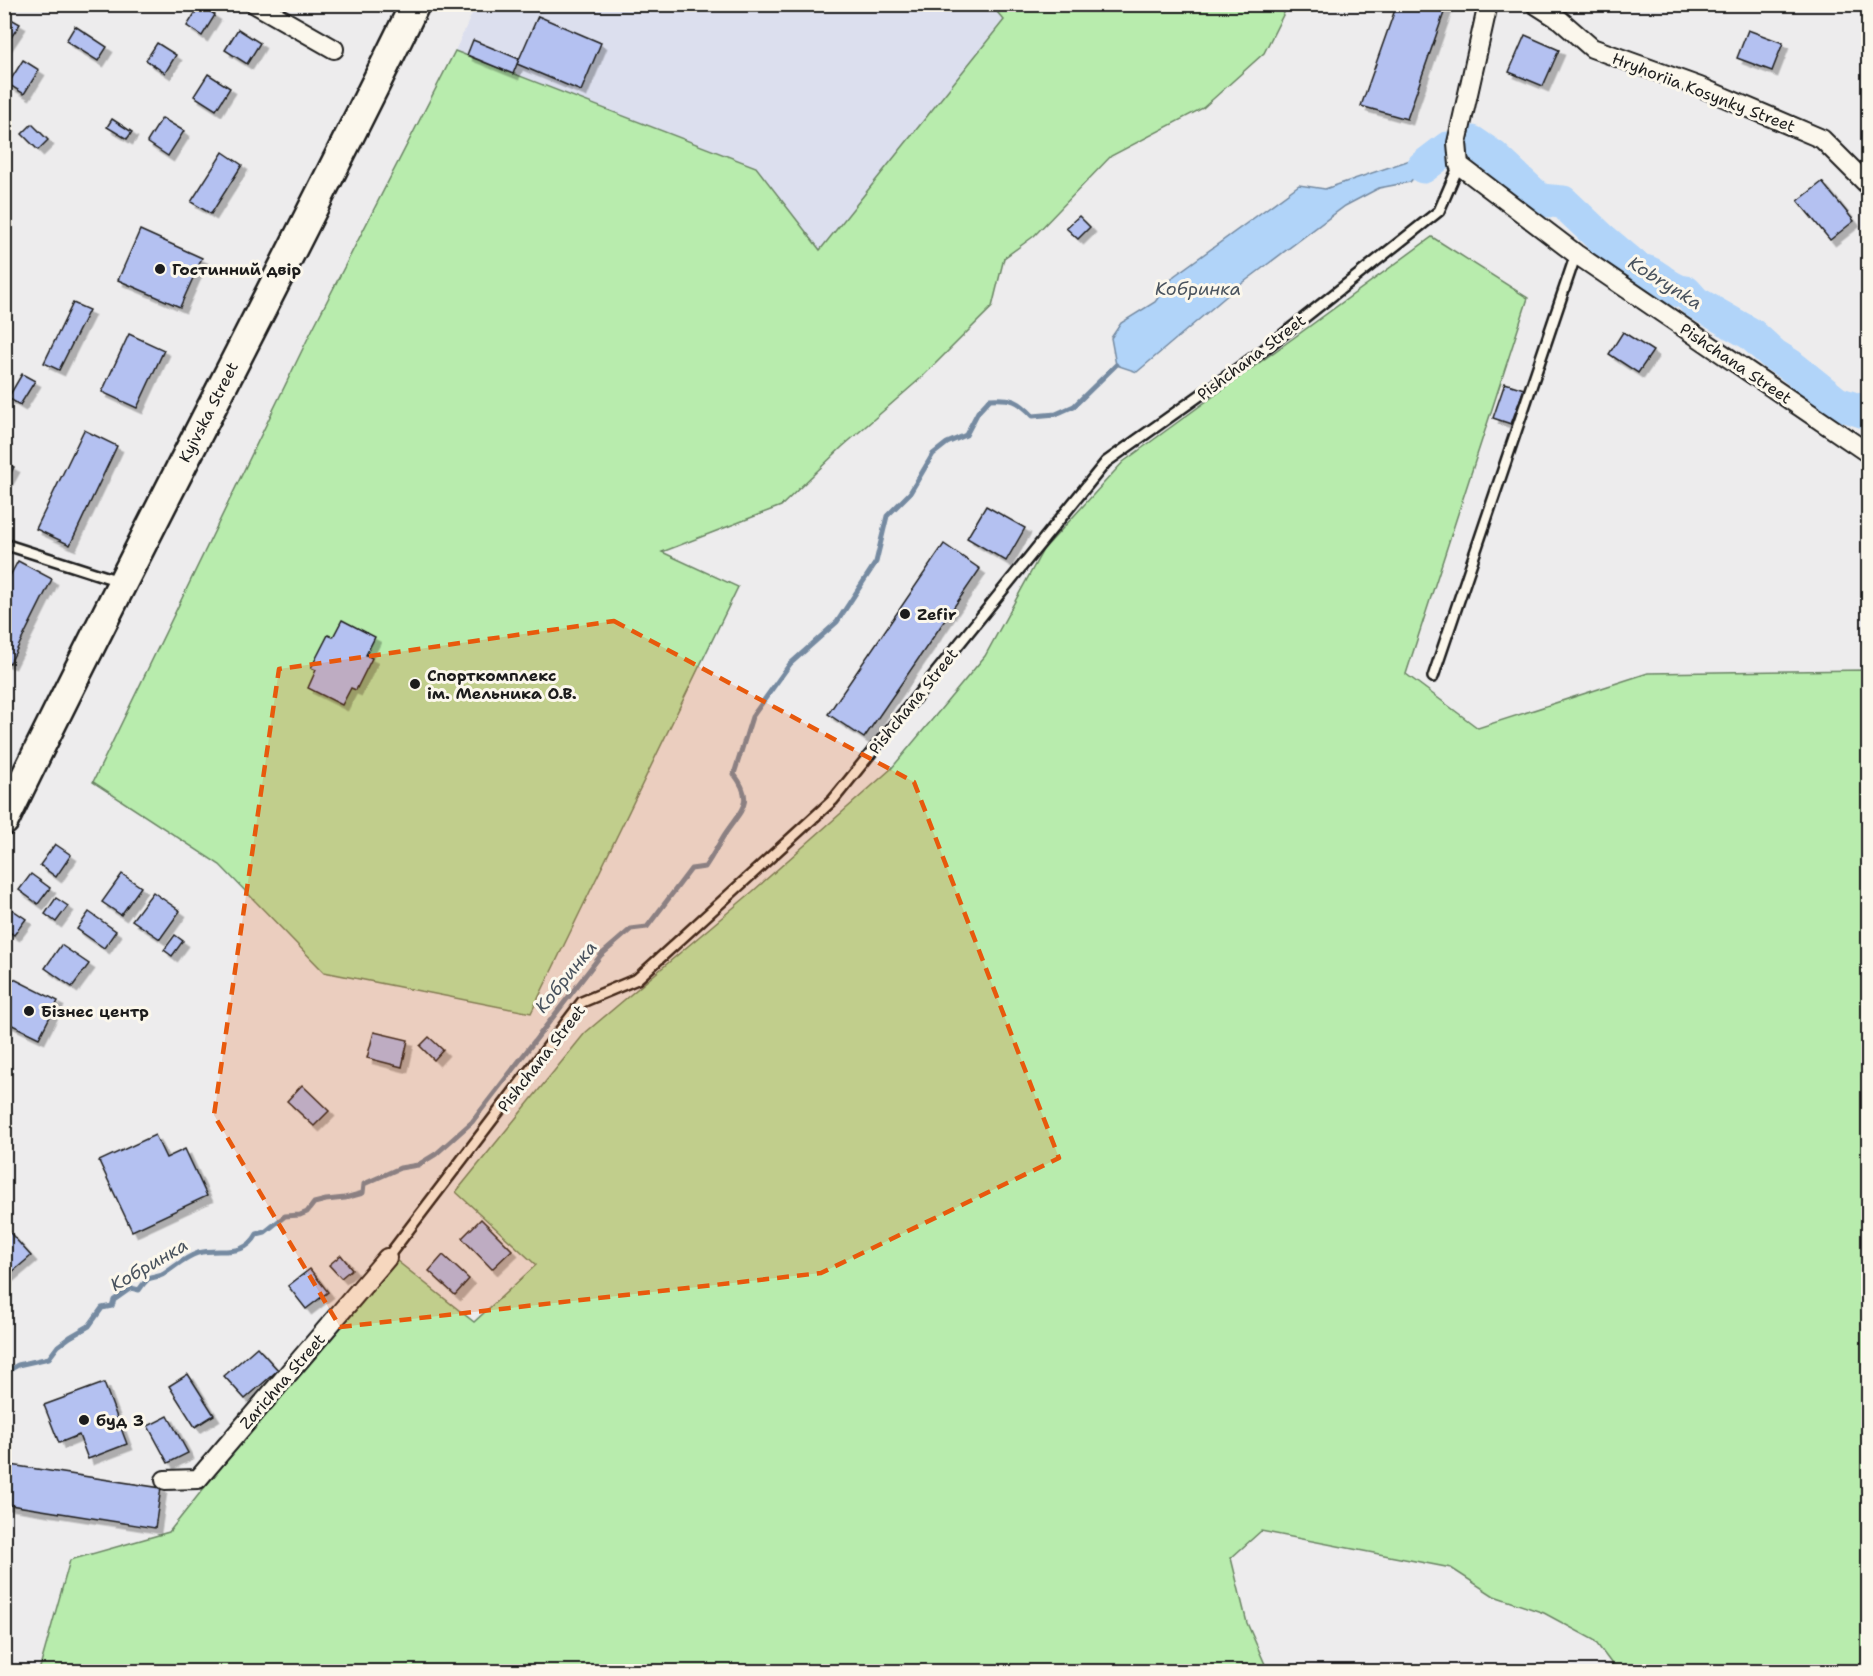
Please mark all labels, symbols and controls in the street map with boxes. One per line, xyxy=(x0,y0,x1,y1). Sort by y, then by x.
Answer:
street label: Hryhoriia Kosynky Street xyxy=(1609,48,1798,137)
water label: Kobrynka xyxy=(1623,251,1707,315)
place label: Гостинний двір xyxy=(172,259,302,280)
marker: Гостинний двір xyxy=(153,262,167,276)
water label: Кобринка xyxy=(1155,277,1241,301)
street label: Pishchana Street xyxy=(1193,310,1310,405)
street label: Pishchana Street xyxy=(1676,318,1796,409)
street label: Kyivska Street xyxy=(174,358,243,466)
place label: Zefir xyxy=(917,604,957,625)
marker: Zefir xyxy=(898,607,912,621)
street label: Pishchana Street xyxy=(864,644,963,759)
place label: Спорткомплекс ім. Мельника О.В. xyxy=(427,665,577,704)
marker: Спорткомплекс ім. Мельника О.В. xyxy=(408,677,422,691)
water label: Кобринка xyxy=(530,936,602,1018)
street label: Pishchana Street xyxy=(493,1000,590,1116)
place label: Бізнес центр xyxy=(41,1001,149,1022)
marker: Бізнес центр xyxy=(22,1004,36,1018)
water label: Кобринка xyxy=(106,1233,192,1297)
street label: Zarichna Street xyxy=(235,1329,330,1434)
place label: буд 3 xyxy=(96,1410,144,1431)
marker: буд 3 xyxy=(77,1413,91,1427)

